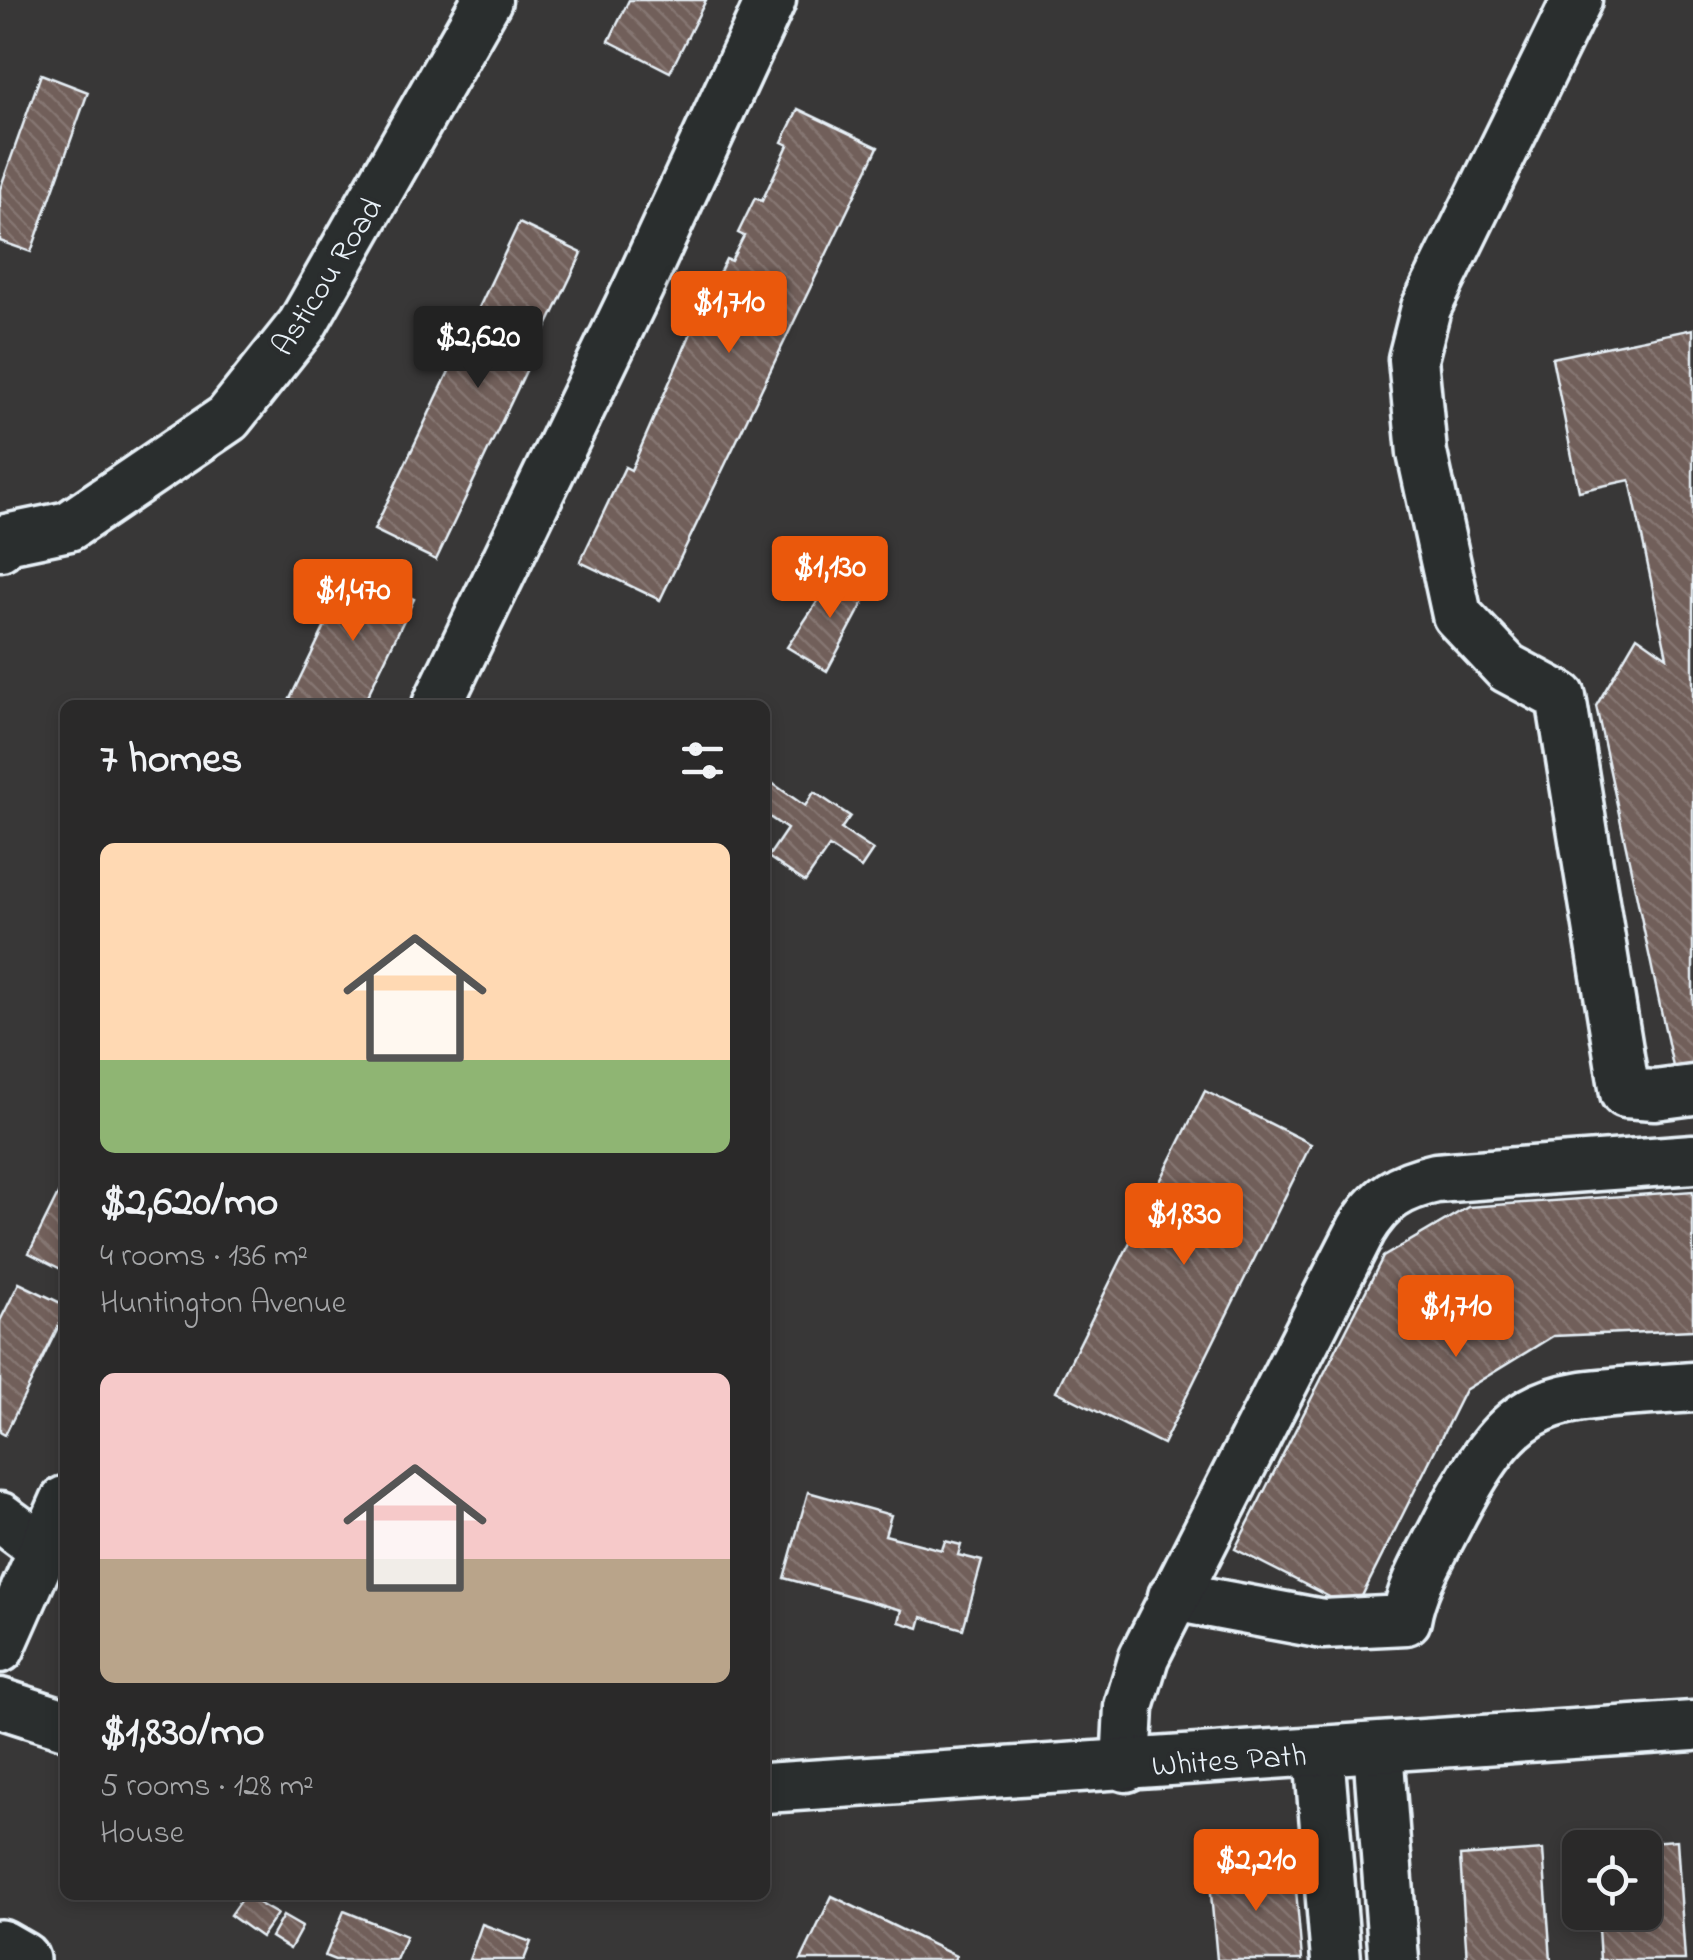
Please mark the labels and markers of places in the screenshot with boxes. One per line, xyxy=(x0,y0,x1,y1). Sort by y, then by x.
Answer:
pin: $1,710 xyxy=(648,271,810,356)
pin: $2,620 xyxy=(397,306,559,391)
pin: $1,130 xyxy=(749,536,911,621)
pin: $1,470 xyxy=(272,559,434,644)
pin: $1,830 xyxy=(1103,1183,1265,1268)
pin: $1,710 xyxy=(1375,1275,1537,1360)
pin: $2,210 xyxy=(1175,1829,1337,1914)

